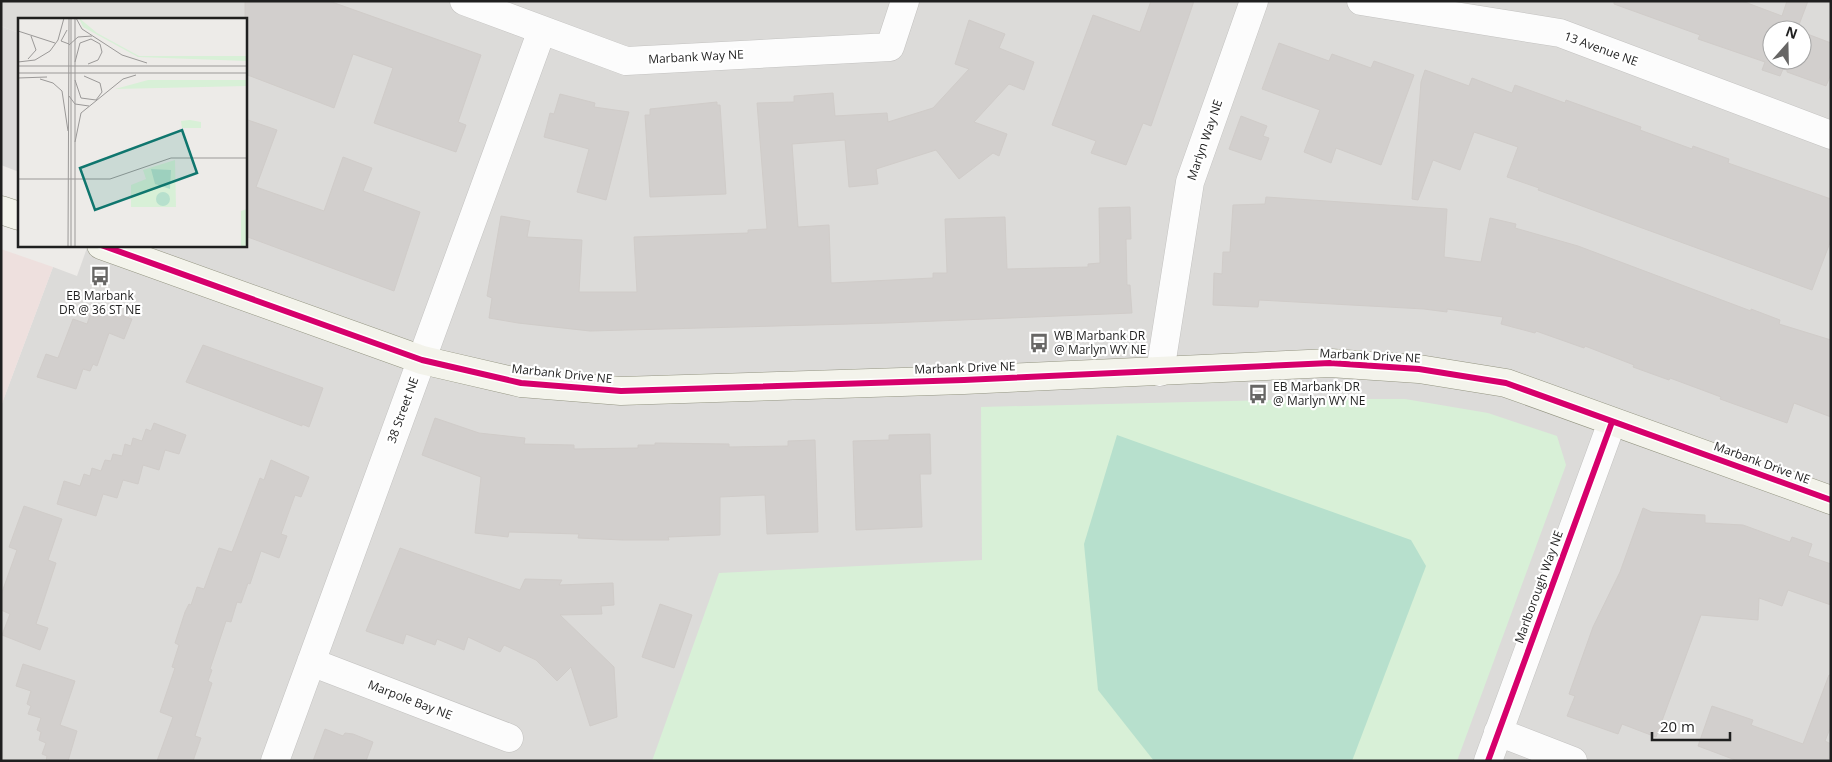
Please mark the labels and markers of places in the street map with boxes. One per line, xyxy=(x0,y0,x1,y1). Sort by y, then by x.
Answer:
bus stop icon: EB Marbank DR @ 36 ST NE xyxy=(89,265,111,287)
place label: EB Marbank DR @ 36 ST NE xyxy=(59,287,141,318)
place label: WB Marbank DR @ Marlyn WY NE xyxy=(1054,327,1146,358)
bus stop icon: WB Marbank DR @ Marlyn WY NE xyxy=(1028,332,1050,354)
place label: EB Marbank DR @ Marlyn WY NE xyxy=(1273,378,1365,409)
bus stop icon: EB Marbank DR @ Marlyn WY NE xyxy=(1247,383,1269,405)

